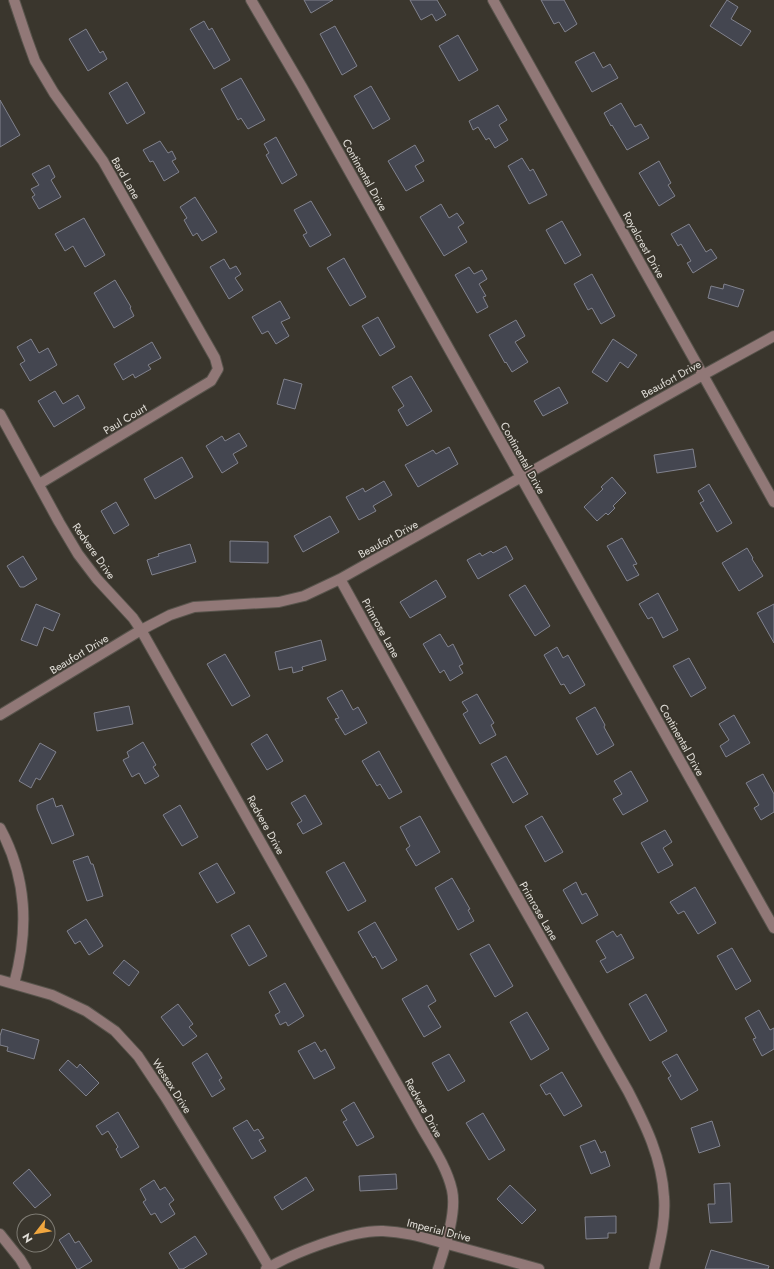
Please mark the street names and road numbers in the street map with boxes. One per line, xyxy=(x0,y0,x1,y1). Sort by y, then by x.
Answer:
street label: Continental Drive xyxy=(339,136,392,214)
street label: Bard Lane xyxy=(107,154,145,202)
street label: Royalcrest Drive xyxy=(619,209,669,282)
street label: Beaufort Drive xyxy=(638,356,704,402)
street label: Paul Court xyxy=(100,400,150,438)
street label: Continental Drive xyxy=(497,419,550,497)
street label: Beaufort Drive xyxy=(355,516,421,562)
street label: Redvere Drive xyxy=(69,520,120,583)
street label: Primrose Lane xyxy=(358,595,404,661)
street label: Beaufort Drive xyxy=(47,630,112,678)
street label: Continental Drive xyxy=(656,701,709,779)
street label: Redvere Drive xyxy=(243,792,289,858)
street label: Primrose Lane xyxy=(516,879,563,944)
street label: Wessex Drive xyxy=(148,1055,196,1117)
street label: Redvere Drive xyxy=(401,1075,447,1141)
street label: Imperial Drive xyxy=(405,1214,473,1246)

